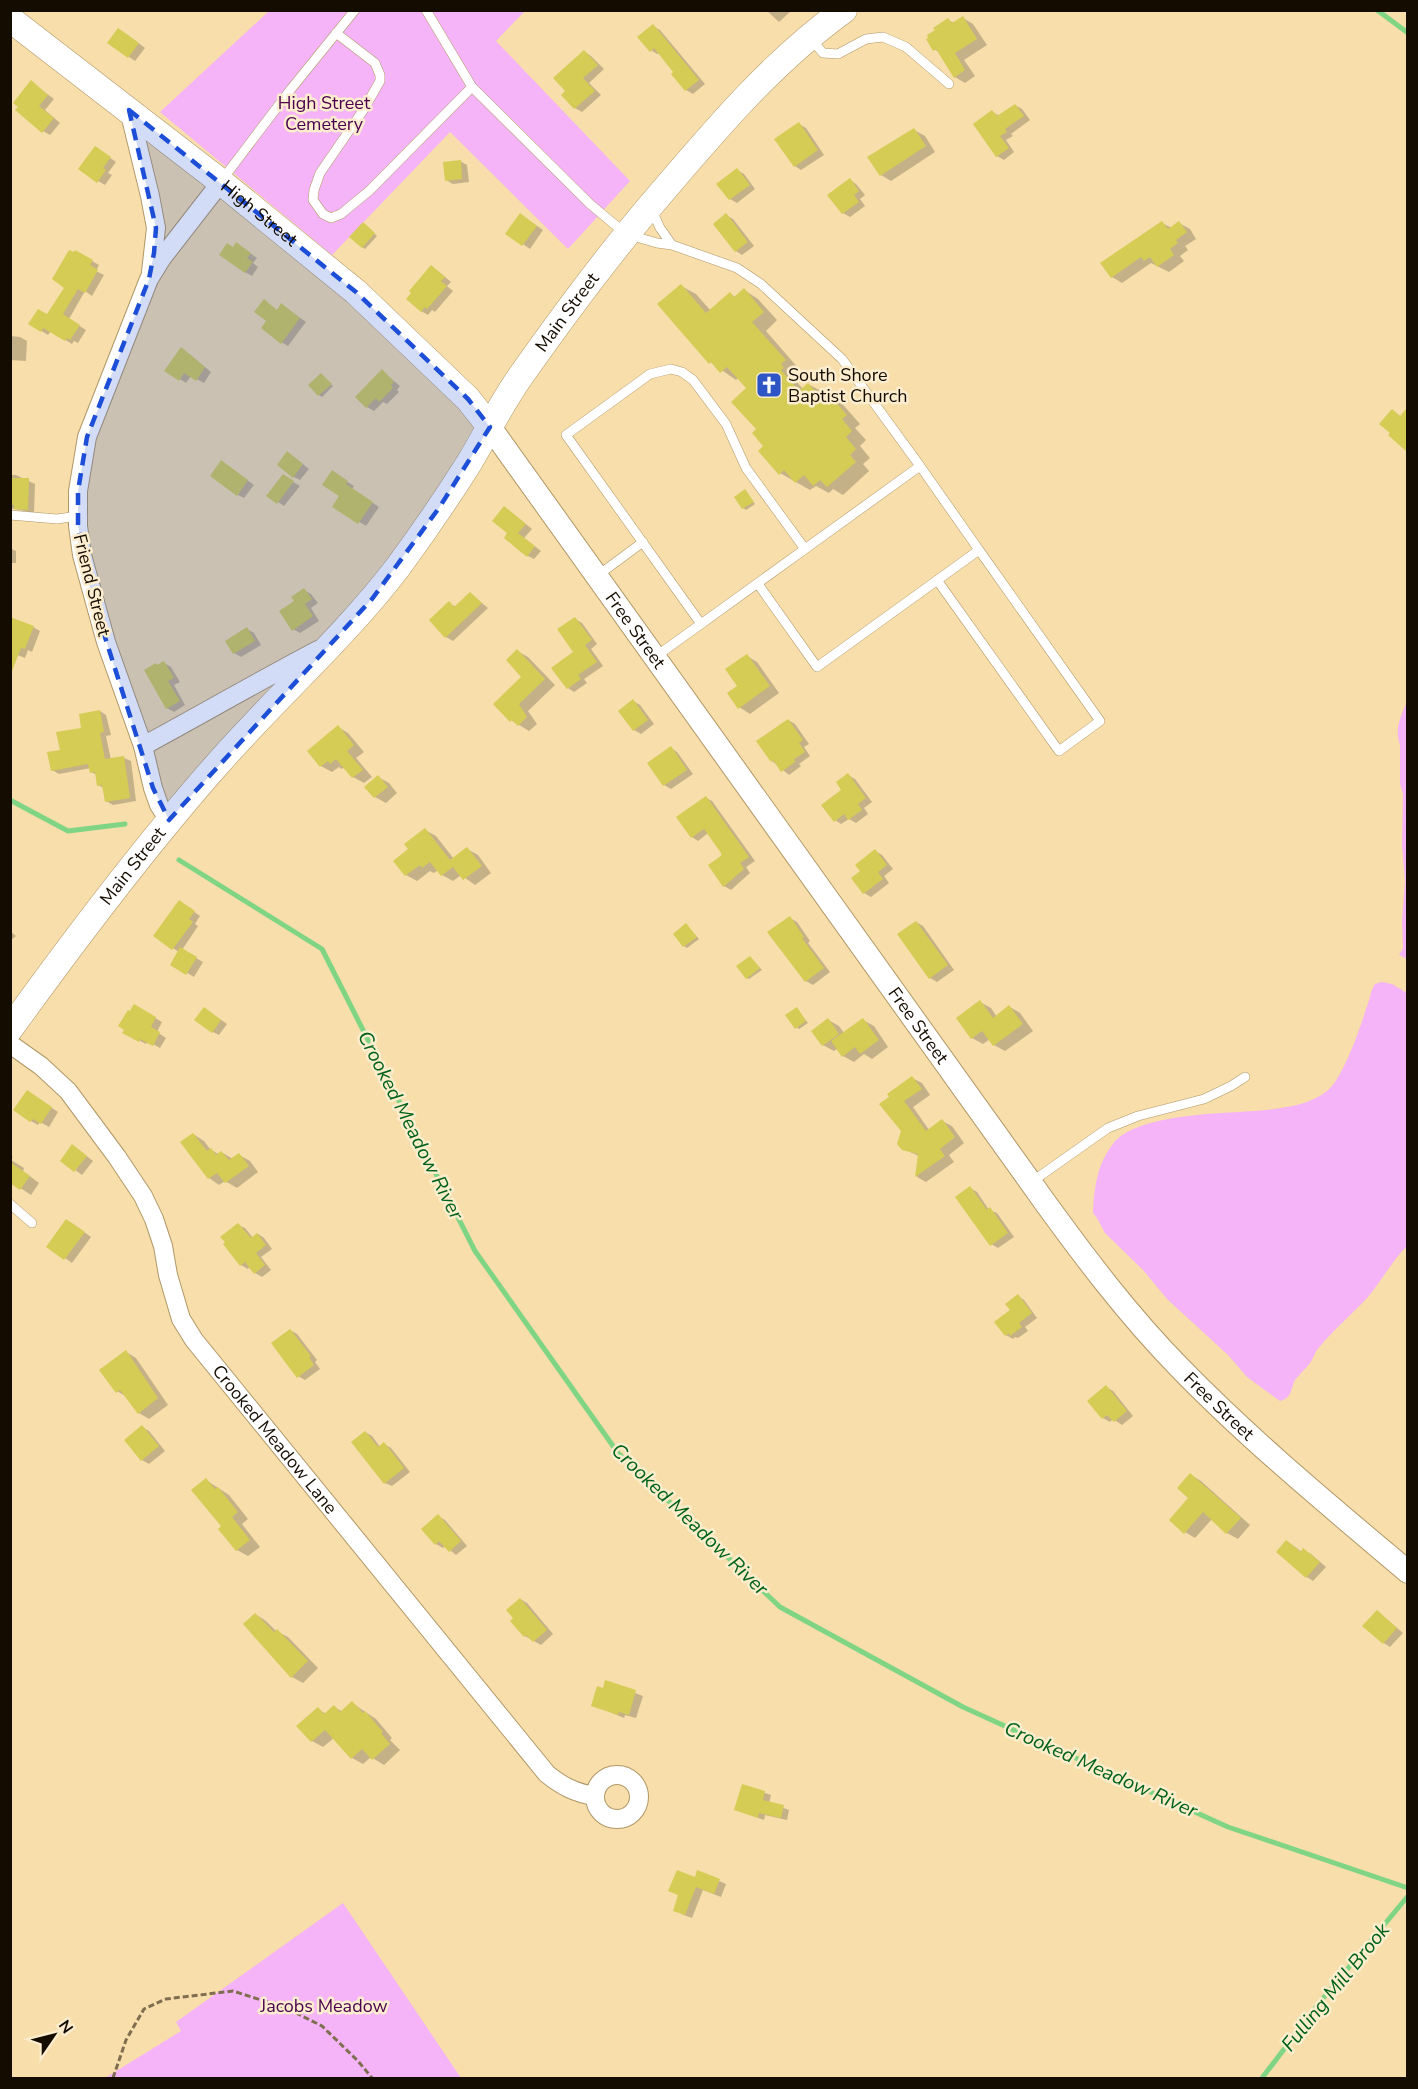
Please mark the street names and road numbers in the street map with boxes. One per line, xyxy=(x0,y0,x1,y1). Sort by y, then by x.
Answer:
street label: High Street xyxy=(216,175,303,252)
street label: Main Street xyxy=(530,267,605,357)
street label: Friend Street xyxy=(68,531,116,639)
street label: Free Street xyxy=(600,587,672,674)
street label: Main Street xyxy=(94,821,171,910)
street label: Free Street xyxy=(883,982,954,1069)
street label: Crooked Meadow Lane xyxy=(207,1360,343,1519)
street label: Free Street xyxy=(1179,1367,1260,1446)

